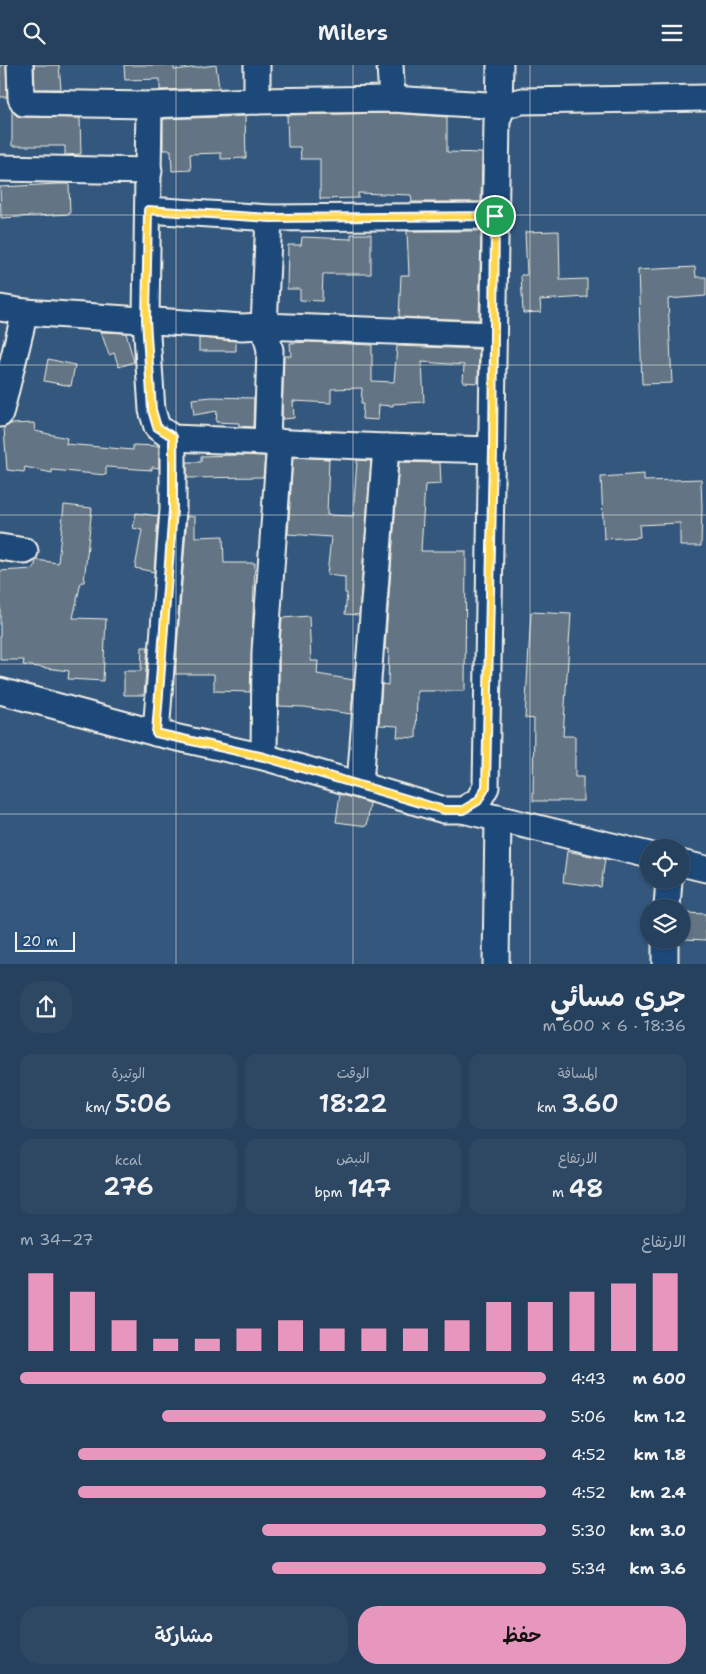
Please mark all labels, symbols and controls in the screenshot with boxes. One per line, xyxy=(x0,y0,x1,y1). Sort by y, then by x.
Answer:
text: Milers xyxy=(318,18,388,47)
icon: search xyxy=(20,19,48,47)
icon: menu xyxy=(658,19,686,47)
pin xyxy=(474,195,516,237)
icon: arrive xyxy=(481,202,509,230)
map controls xyxy=(640,839,690,949)
button: locate xyxy=(640,839,690,889)
button: layers xyxy=(640,899,690,949)
scale bar xyxy=(15,929,75,952)
text: 20 m xyxy=(22,932,58,950)
text: جري مسائي xyxy=(550,977,686,1015)
button: share xyxy=(20,981,72,1033)
text: 18:36 · 6 × 600 m xyxy=(542,1015,686,1036)
text: الوتيرة xyxy=(111,1064,145,1082)
text: الوقت xyxy=(337,1064,369,1082)
text: المسافة xyxy=(558,1064,598,1082)
text: 5:06 xyxy=(115,1086,171,1120)
text: 18:22 xyxy=(319,1086,387,1120)
text: 3.60 xyxy=(561,1086,619,1120)
text: /km xyxy=(85,1098,115,1116)
text: km xyxy=(537,1098,561,1116)
text: النبض xyxy=(336,1149,370,1167)
text: الارتفاع xyxy=(558,1149,597,1167)
text: kcal xyxy=(115,1151,142,1169)
text: 276 xyxy=(103,1169,154,1203)
text: 147 xyxy=(347,1171,392,1205)
text: 48 xyxy=(569,1171,603,1205)
text: bpm xyxy=(314,1183,347,1201)
text: m xyxy=(552,1183,569,1201)
text: 27–34 m xyxy=(20,1229,94,1250)
text: الارتفاع xyxy=(641,1231,686,1252)
text: 4:43 xyxy=(571,1368,606,1389)
text: 600 m xyxy=(632,1368,686,1389)
text: 5:06 xyxy=(571,1406,606,1427)
text: 1.2 km xyxy=(633,1406,686,1427)
text: 4:52 xyxy=(571,1444,606,1465)
text: 1.8 km xyxy=(634,1444,686,1465)
text: 4:52 xyxy=(571,1482,606,1503)
text: 2.4 km xyxy=(630,1482,686,1503)
text: 5:30 xyxy=(571,1520,606,1541)
text: 3.0 km xyxy=(630,1520,686,1541)
text: 5:34 xyxy=(571,1558,606,1579)
text: 3.6 km xyxy=(629,1558,686,1579)
button: مشاركة xyxy=(20,1606,348,1664)
button: حفظ xyxy=(358,1606,686,1664)

